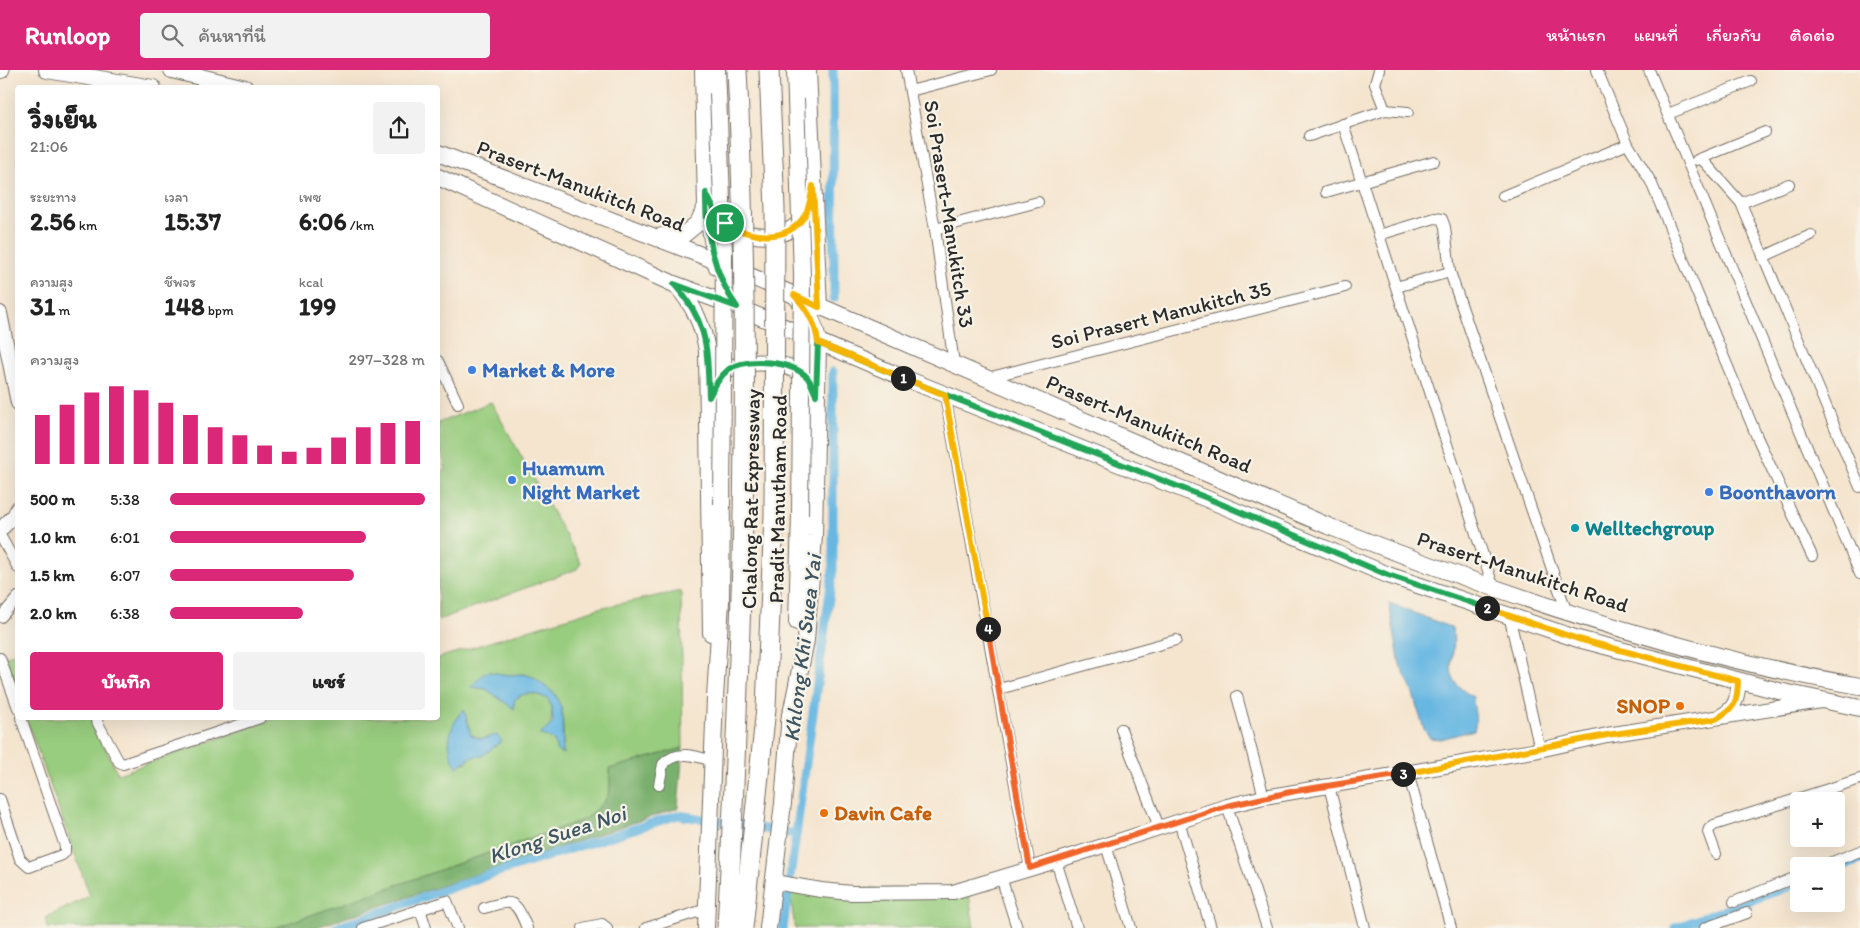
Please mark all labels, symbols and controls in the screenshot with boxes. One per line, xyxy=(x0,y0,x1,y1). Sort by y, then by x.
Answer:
search box xyxy=(140,13,490,58)
text: Runloop xyxy=(25,21,110,50)
icon: search xyxy=(158,21,186,49)
text: ค้นหาที่นี่ xyxy=(198,24,266,47)
text: หน้าแรก xyxy=(1546,24,1606,46)
text: แผนที่ xyxy=(1634,24,1678,46)
text: เกี่ยวกับ xyxy=(1706,24,1761,46)
text: ติดต่อ xyxy=(1789,24,1835,46)
street label: Soi Prasert-Manukitch 33 xyxy=(919,98,980,329)
text: วิ่งเย็น xyxy=(30,101,97,135)
button: share xyxy=(373,102,425,154)
street label: Prasert-Manukitch Road xyxy=(474,134,689,237)
text: 21:06 xyxy=(30,137,68,156)
text: ระยะทาง xyxy=(30,189,77,206)
text: เวลา xyxy=(164,189,188,206)
text: เพซ xyxy=(299,189,321,206)
pin xyxy=(704,202,746,244)
text: 2.56 xyxy=(30,206,76,236)
text: 15:37 xyxy=(164,206,221,236)
text: 6:06 xyxy=(299,206,347,236)
icon: arrive xyxy=(711,209,739,237)
text: km xyxy=(76,217,97,234)
text: /km xyxy=(347,217,374,234)
text: ความสูง xyxy=(30,274,73,291)
text: ชีพจร xyxy=(164,274,196,291)
text: kcal xyxy=(299,274,324,291)
street label: Soi Prasert Manukitch 35 xyxy=(1048,275,1274,354)
text: 31 xyxy=(30,291,55,321)
text: 148 xyxy=(164,291,205,321)
text: 199 xyxy=(299,291,336,321)
text: m xyxy=(55,302,70,319)
text: bpm xyxy=(205,302,234,319)
text: ความสูง xyxy=(30,350,79,369)
text: 297–328 m xyxy=(348,350,425,369)
place label: Market & More xyxy=(482,357,615,382)
marker: Market & More xyxy=(466,364,478,376)
pin: 1 xyxy=(890,366,916,390)
street label: Prasert-Manukitch Road xyxy=(1043,369,1256,478)
text: 1 xyxy=(900,370,907,387)
street label: Chalong Rat Expressway xyxy=(736,389,765,609)
street label: Pradit Manutham Road xyxy=(763,394,792,604)
place label: Huamum Night Market xyxy=(522,455,640,505)
marker: Huamum Night Market xyxy=(506,474,518,486)
place label: Boonthavorn xyxy=(1719,479,1836,504)
marker: Boonthavorn xyxy=(1703,486,1715,498)
text: 500 m xyxy=(30,490,75,509)
text: 5:38 xyxy=(110,490,140,509)
place label: Welltechgroup xyxy=(1585,515,1714,541)
marker: Welltechgroup xyxy=(1569,522,1581,534)
street label: Prasert-Manukitch Road xyxy=(1414,526,1632,618)
text: 1.0 km xyxy=(30,528,76,547)
text: 6:01 xyxy=(110,528,140,547)
water label: Khlong Khi Suea Yai xyxy=(778,551,828,743)
text: 1.5 km xyxy=(30,566,75,585)
text: 6:07 xyxy=(110,566,140,585)
pin: 2 xyxy=(1474,596,1500,620)
text: 2 xyxy=(1484,600,1491,617)
text: 2.0 km xyxy=(30,604,77,623)
text: 6:38 xyxy=(110,604,140,623)
pin: 4 xyxy=(976,616,1000,642)
text: 4 xyxy=(984,621,993,638)
button: บันทึก xyxy=(30,652,223,710)
button: แชร์ xyxy=(233,652,425,710)
place label: SNOP xyxy=(1617,693,1671,718)
marker: SNOP xyxy=(1674,700,1686,712)
pin: 3 xyxy=(1390,762,1416,786)
text: 3 xyxy=(1400,766,1407,783)
map controls xyxy=(1790,792,1845,912)
button: + xyxy=(1790,792,1845,847)
water label: Klong Suea Noi xyxy=(485,799,631,869)
place label: Davin Cafe xyxy=(834,800,932,825)
marker: Davin Cafe xyxy=(818,807,830,819)
button: − xyxy=(1790,857,1845,912)

